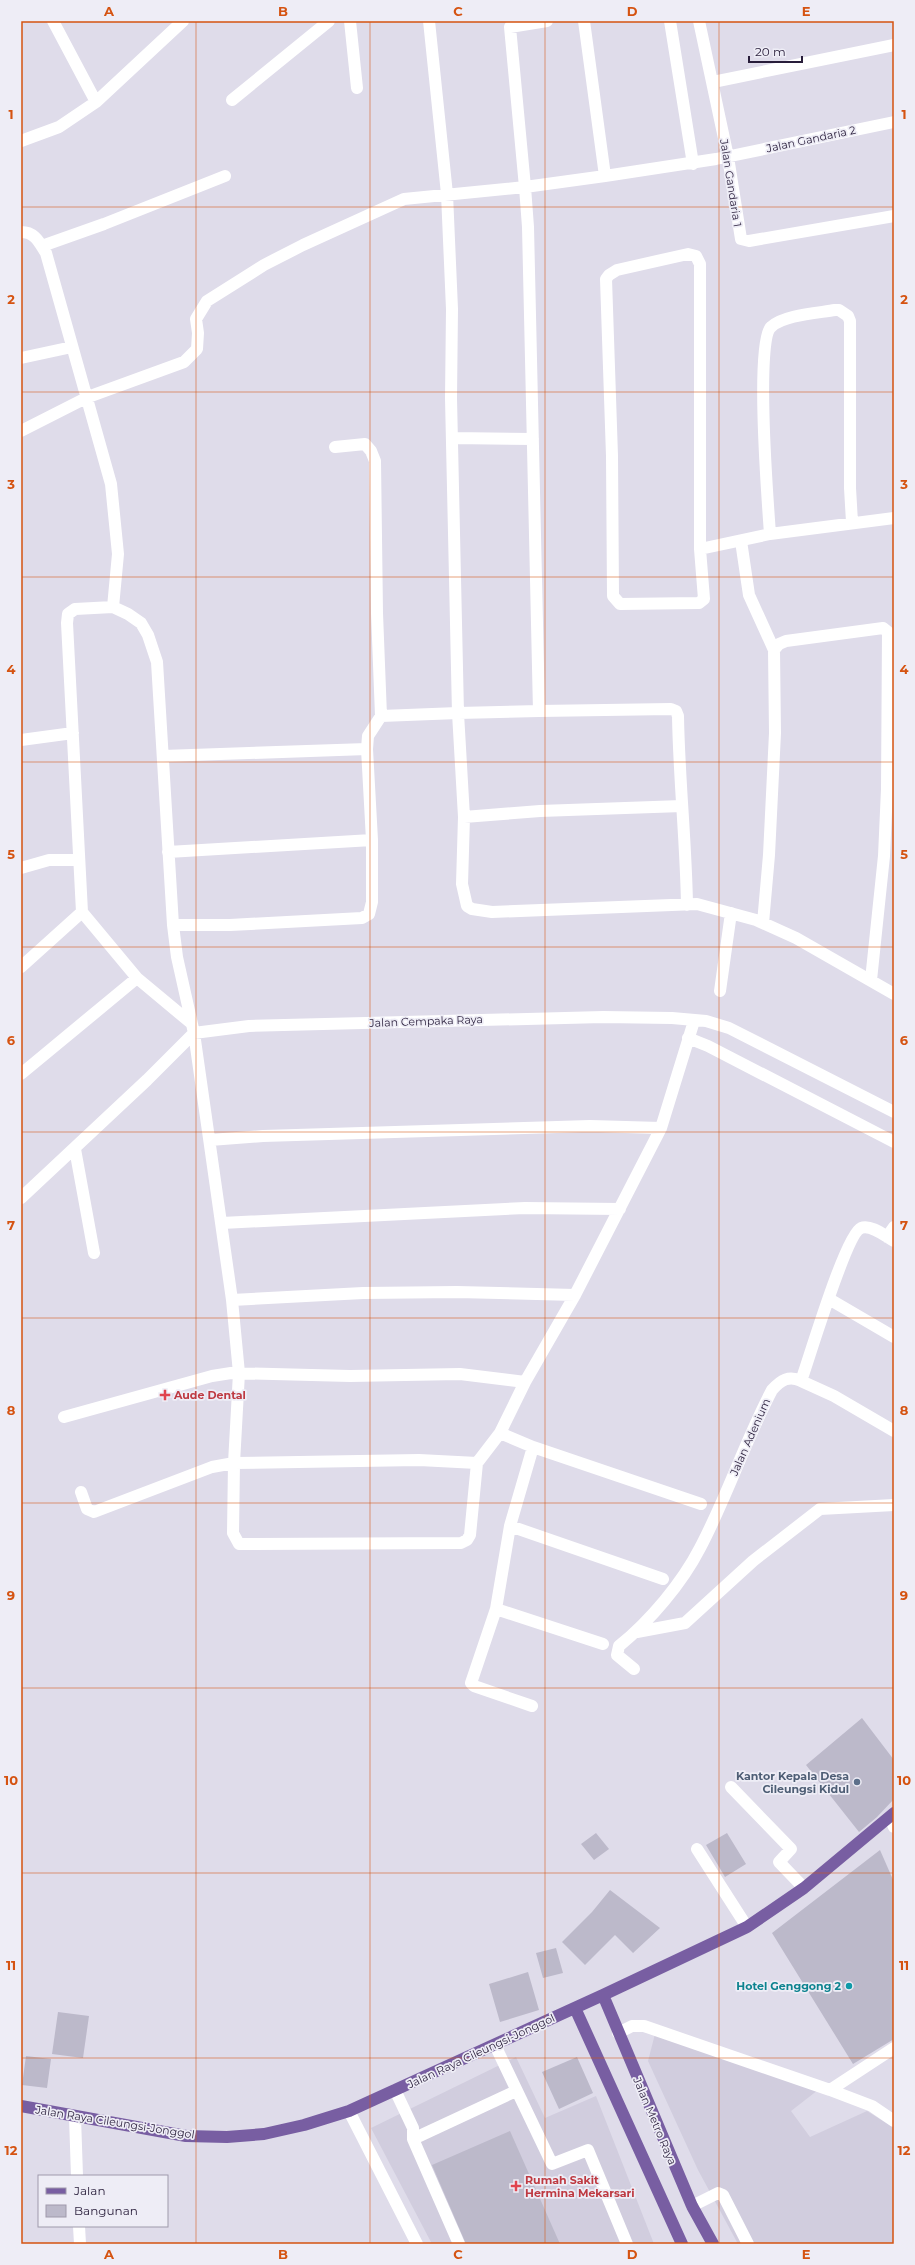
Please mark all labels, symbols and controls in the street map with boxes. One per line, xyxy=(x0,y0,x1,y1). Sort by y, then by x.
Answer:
text: A xyxy=(103,3,115,19)
text: B xyxy=(278,3,288,19)
text: C xyxy=(453,3,463,19)
text: D xyxy=(627,3,638,19)
text: E xyxy=(802,3,811,19)
scale bar xyxy=(749,38,802,64)
text: 20 m xyxy=(755,44,786,59)
text: 1 xyxy=(8,106,14,122)
text: 1 xyxy=(901,106,907,122)
street label: Jalan Gandaria 2 xyxy=(764,123,857,156)
street label: Jalan Gandaria 1 xyxy=(717,137,745,228)
text: 2 xyxy=(7,291,15,307)
text: 2 xyxy=(900,291,908,307)
text: 3 xyxy=(6,476,15,492)
text: 3 xyxy=(899,476,908,492)
text: 4 xyxy=(7,661,16,677)
text: 4 xyxy=(900,661,909,677)
text: 5 xyxy=(7,846,15,862)
text: 5 xyxy=(900,846,908,862)
street label: Jalan Cempaka Raya xyxy=(368,1012,483,1030)
text: 6 xyxy=(7,1032,16,1048)
text: 6 xyxy=(900,1032,909,1048)
text: 7 xyxy=(7,1217,15,1233)
text: 7 xyxy=(900,1217,908,1233)
place label: Aude Dental xyxy=(173,1388,246,1402)
marker: Aude Dental xyxy=(159,1389,171,1401)
street label: Jalan Adenium xyxy=(726,1396,773,1479)
text: 8 xyxy=(7,1402,16,1418)
text: 8 xyxy=(900,1402,909,1418)
text: 9 xyxy=(7,1587,15,1603)
text: 9 xyxy=(900,1587,908,1603)
place label: Kantor Kepala Desa Cileungsi Kidul xyxy=(736,1769,849,1796)
text: 10 xyxy=(4,1772,18,1788)
text: 10 xyxy=(897,1772,911,1788)
marker: Kantor Kepala Desa Cileungsi Kidul xyxy=(852,1777,862,1787)
text: 11 xyxy=(6,1957,16,1973)
text: 11 xyxy=(899,1957,909,1973)
place label: Hotel Genggong 2 xyxy=(736,1979,841,1993)
marker: Hotel Genggong 2 xyxy=(844,1981,854,1991)
street label: Jalan Raya Cileungsi-Jonggol xyxy=(404,2011,557,2092)
street label: Jalan Metro Raya xyxy=(630,2074,680,2167)
street label: Jalan Raya Cileungsi-Jonggol xyxy=(33,2102,196,2141)
text: 12 xyxy=(5,2142,18,2158)
text: 12 xyxy=(898,2142,911,2158)
place label: Rumah Sakit Hermina Mekarsari xyxy=(525,2173,635,2200)
legend xyxy=(38,2175,168,2227)
marker: Rumah Sakit Hermina Mekarsari xyxy=(510,2180,522,2192)
text: Jalan xyxy=(73,2183,106,2198)
text: Bangunan xyxy=(74,2203,138,2218)
text: A xyxy=(103,2246,115,2262)
text: B xyxy=(278,2246,288,2262)
text: C xyxy=(453,2246,463,2262)
text: D xyxy=(627,2246,638,2262)
text: E xyxy=(802,2246,811,2262)

